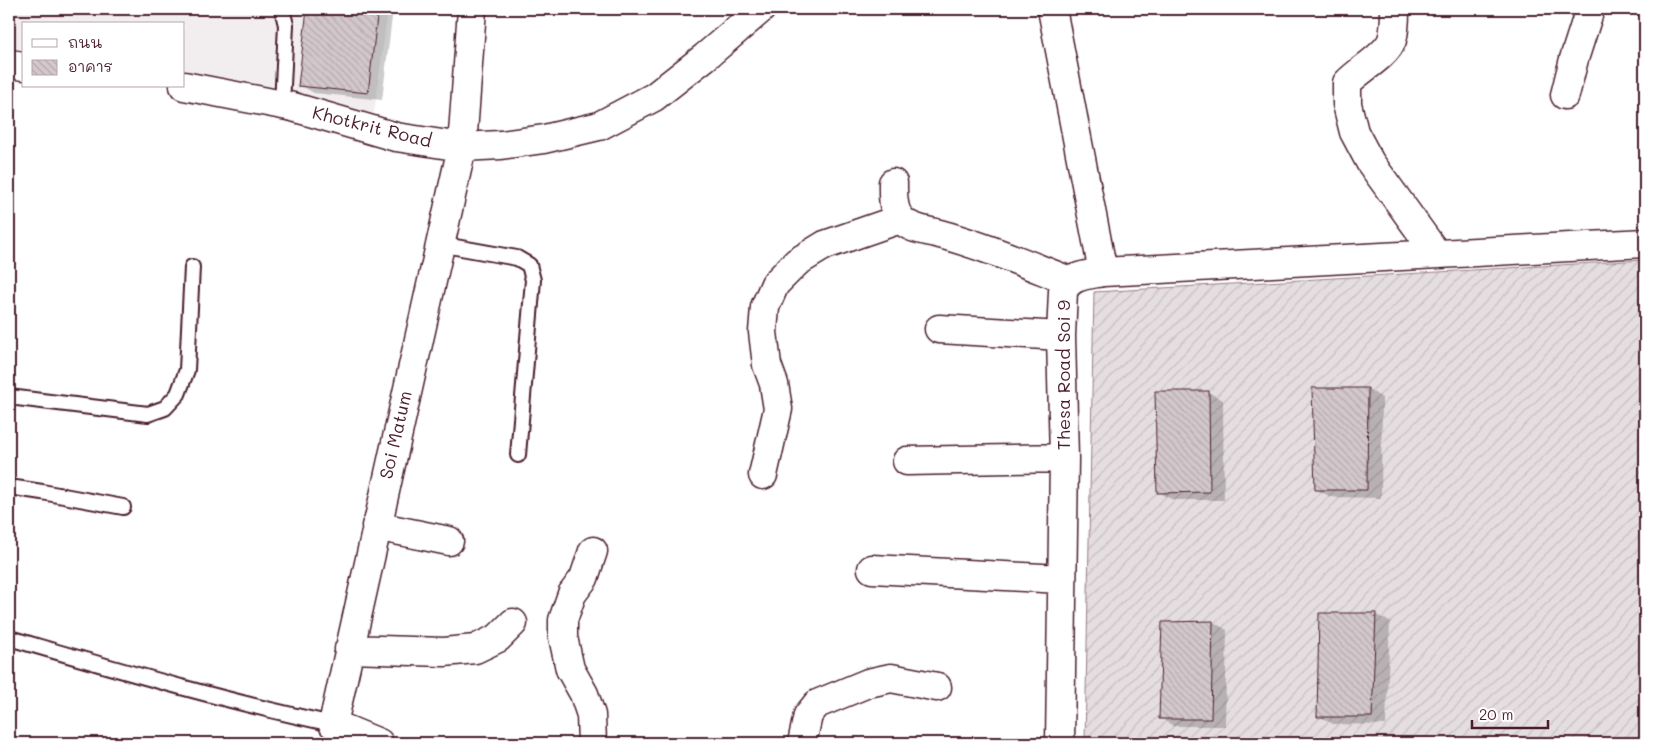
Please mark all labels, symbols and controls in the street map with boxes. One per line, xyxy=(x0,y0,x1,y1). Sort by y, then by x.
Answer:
legend xyxy=(22,22,185,88)
text: ถนน xyxy=(68,32,102,52)
text: อาคาร xyxy=(68,56,113,76)
street label: Khotkrit Road xyxy=(310,100,434,152)
street label: Thesa Road Soi 9 xyxy=(1051,299,1075,450)
street label: Soi Matum xyxy=(373,388,417,481)
scale bar xyxy=(1472,697,1548,729)
text: 20 m xyxy=(1479,704,1513,724)

